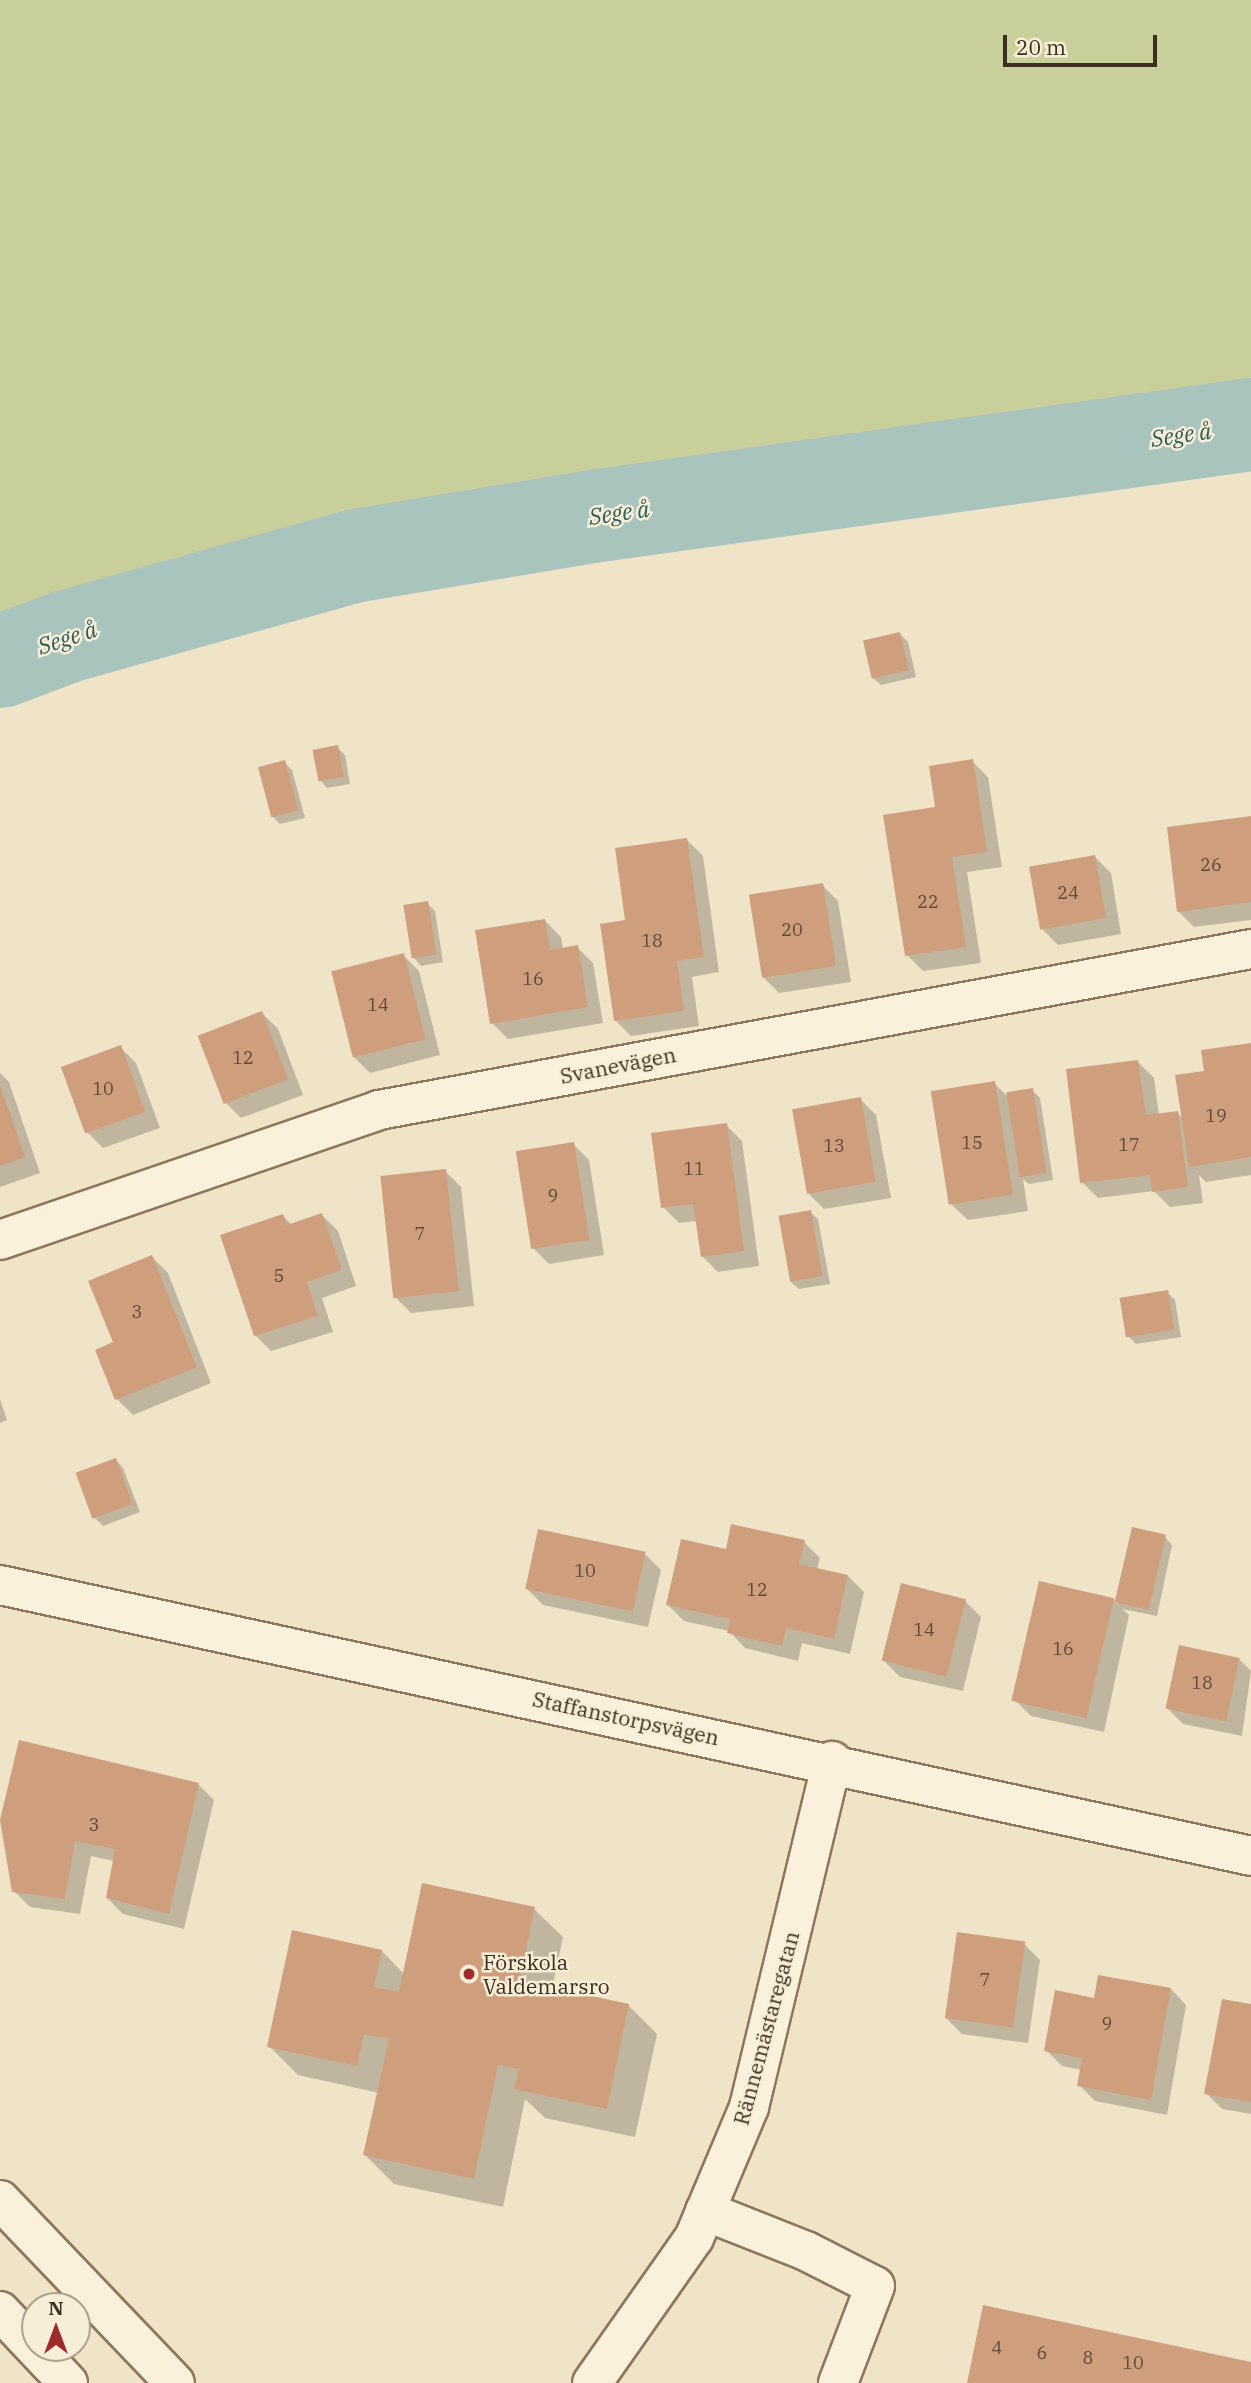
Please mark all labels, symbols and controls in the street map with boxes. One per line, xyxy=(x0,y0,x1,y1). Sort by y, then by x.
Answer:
scale bar xyxy=(1006,21,1160,65)
text: 20 m xyxy=(1016,33,1066,61)
water label: Sege å xyxy=(1149,416,1213,452)
water label: Sege å xyxy=(587,494,651,530)
water label: Sege å xyxy=(34,614,100,660)
house number: 26 xyxy=(1200,854,1222,876)
house number: 24 xyxy=(1057,882,1079,904)
house number: 22 xyxy=(917,891,939,913)
house number: 20 xyxy=(781,919,803,941)
house number: 18 xyxy=(641,930,663,952)
house number: 16 xyxy=(522,968,544,990)
house number: 14 xyxy=(367,994,389,1016)
street label: Svanevägen xyxy=(558,1041,678,1089)
house number: 12 xyxy=(232,1047,254,1069)
house number: 10 xyxy=(92,1078,114,1100)
house number: 19 xyxy=(1205,1105,1227,1127)
house number: 15 xyxy=(961,1132,983,1154)
house number: 17 xyxy=(1118,1134,1140,1156)
house number: 13 xyxy=(823,1135,845,1157)
house number: 11 xyxy=(683,1158,705,1180)
house number: 9 xyxy=(548,1185,558,1207)
house number: 7 xyxy=(415,1223,425,1245)
house number: 5 xyxy=(274,1265,284,1287)
house number: 3 xyxy=(132,1301,142,1323)
house number: 10 xyxy=(574,1560,596,1582)
house number: 12 xyxy=(746,1579,768,1601)
house number: 14 xyxy=(913,1619,935,1641)
house number: 16 xyxy=(1052,1638,1074,1660)
house number: 18 xyxy=(1191,1672,1213,1694)
street label: Staffanstorpsvägen xyxy=(530,1686,722,1750)
house number: 3 xyxy=(89,1814,99,1836)
street label: Rännemästaregatan xyxy=(728,1928,804,2128)
place label: Förskola Valdemarsro xyxy=(483,1949,610,1999)
marker: Förskola Valdemarsro xyxy=(461,1966,477,1982)
house number: 7 xyxy=(980,1969,990,1991)
house number: 9 xyxy=(1102,2013,1112,2035)
north arrow xyxy=(21,2292,91,2362)
text: N xyxy=(48,2296,64,2320)
house number: 4 xyxy=(992,2337,1002,2359)
house number: 6 xyxy=(1037,2342,1047,2364)
house number: 8 xyxy=(1083,2347,1093,2369)
house number: 10 xyxy=(1122,2352,1144,2374)

